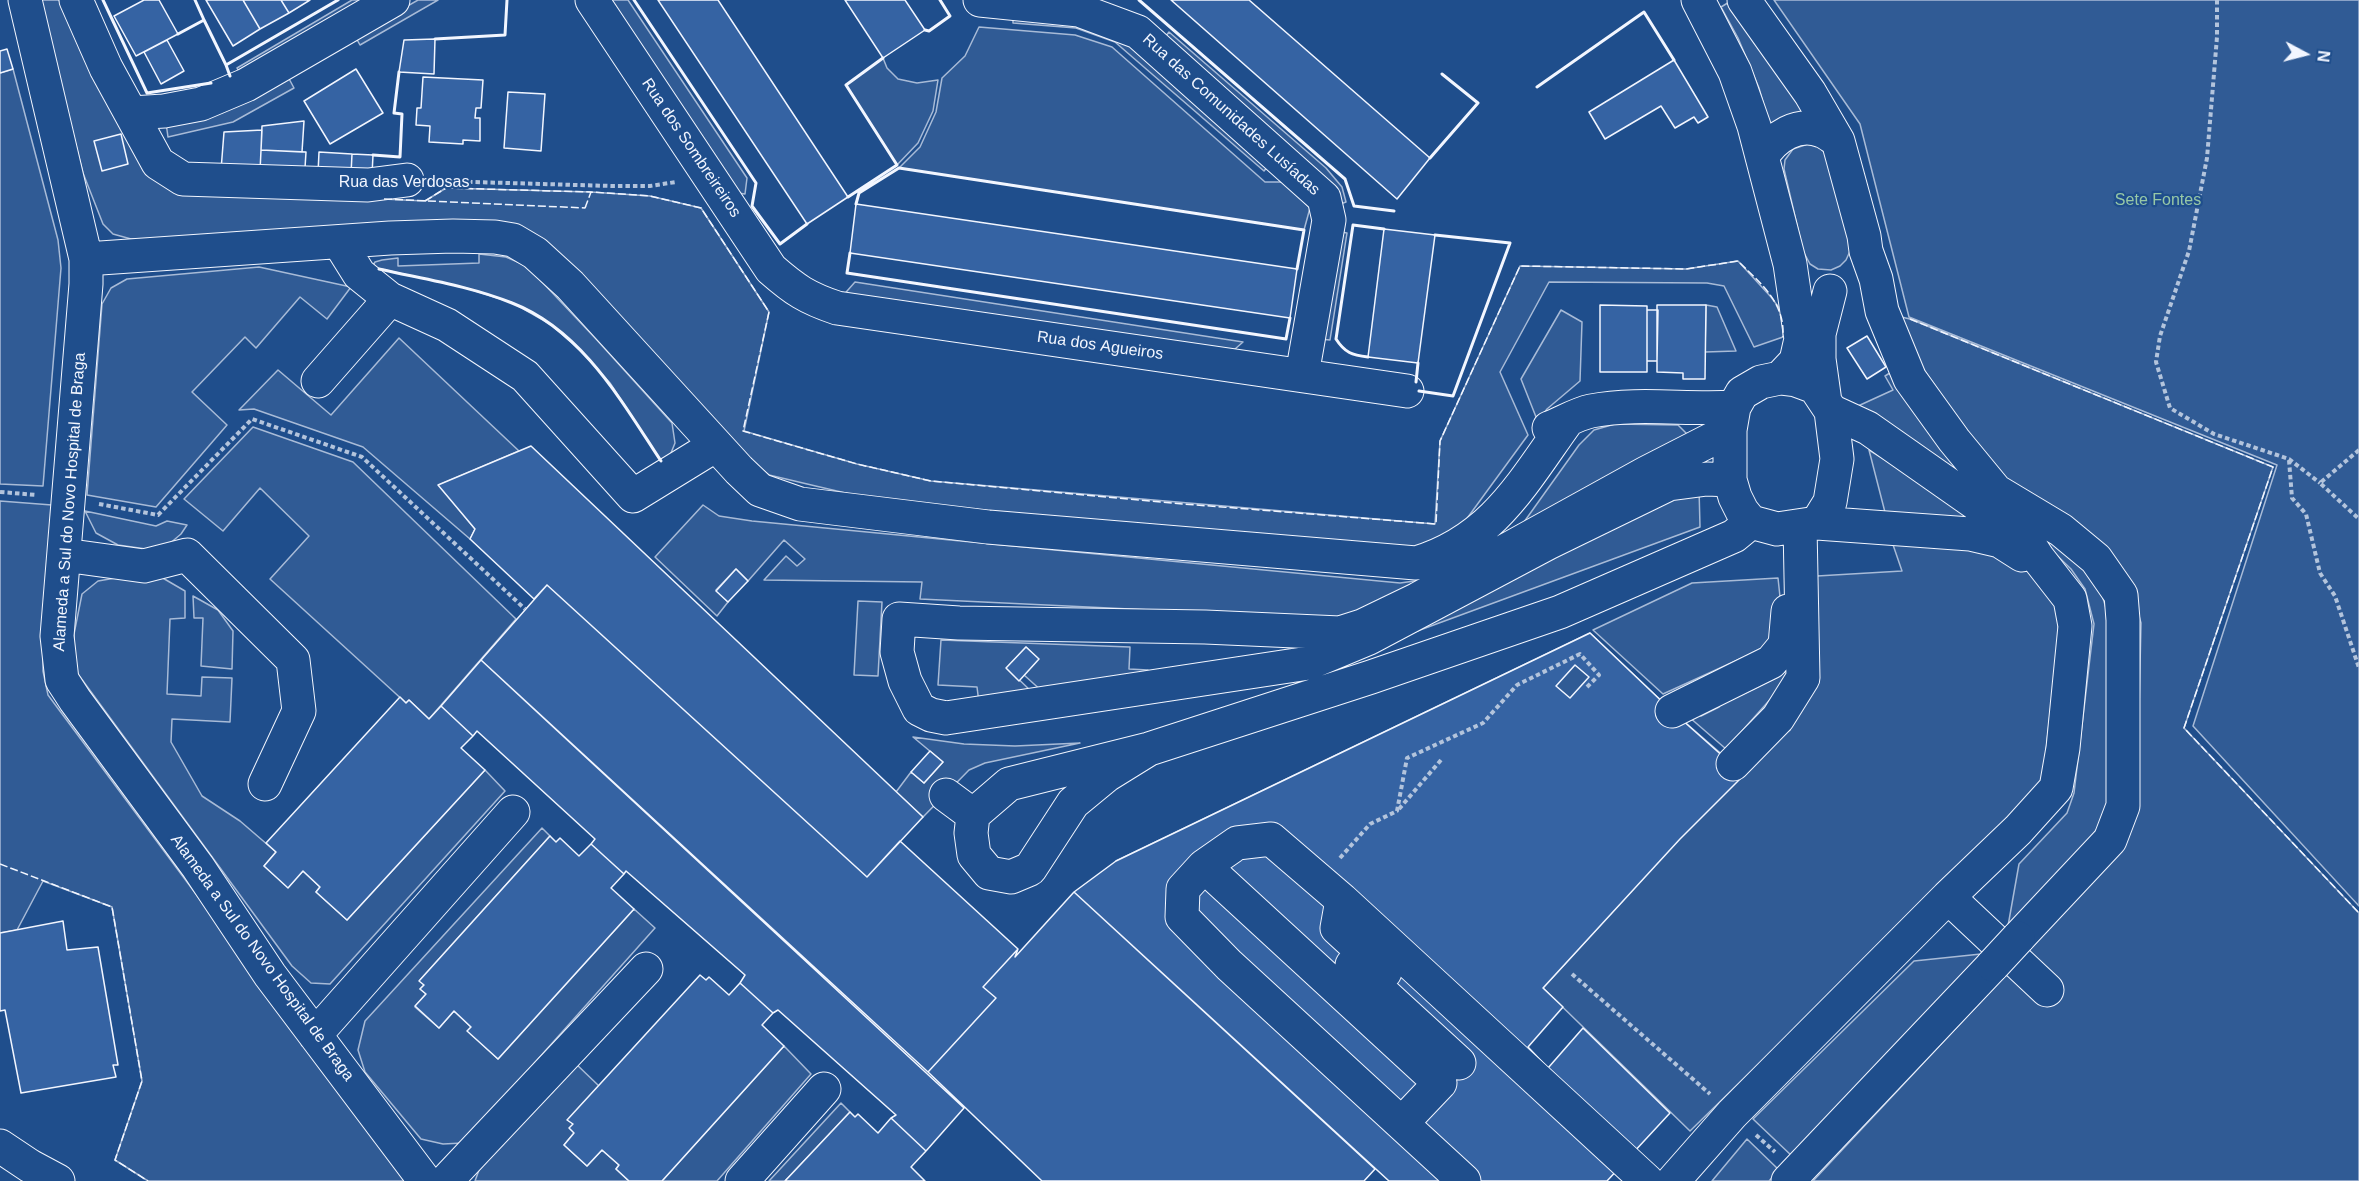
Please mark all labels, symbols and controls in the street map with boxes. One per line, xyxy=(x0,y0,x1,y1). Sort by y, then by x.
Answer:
north arrow xyxy=(2275,24,2335,84)
street label: Rua das Comunidades Lusíadas xyxy=(1138,30,1324,200)
text: N xyxy=(2314,49,2333,63)
street label: Rua dos Sombreireiros xyxy=(637,75,745,221)
street label: Rua das Verdosas xyxy=(339,173,469,193)
park label: Sete Fontes xyxy=(2115,191,2201,211)
street label: Rua dos Agueiros xyxy=(1036,328,1164,364)
street label: Alameda a Sul do Novo Hospital de Braga xyxy=(50,352,90,652)
street label: Alameda a Sul do Novo Hospital de Braga xyxy=(166,831,358,1085)

